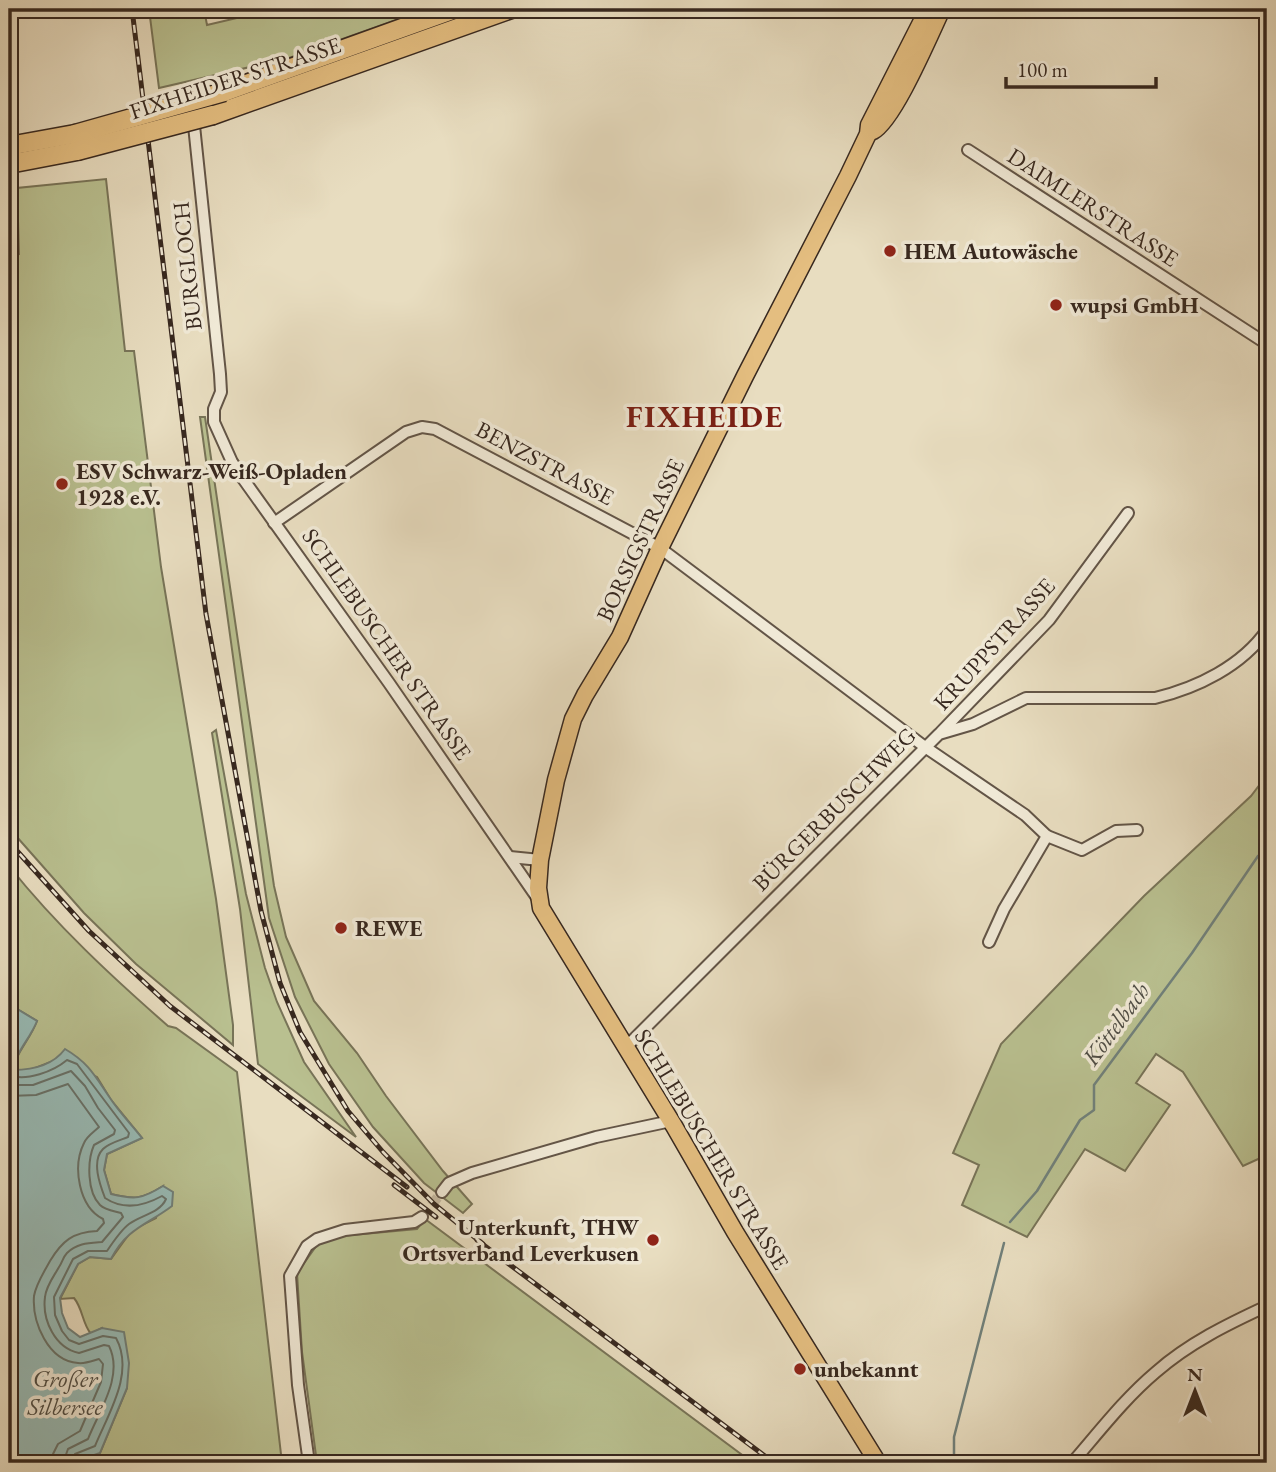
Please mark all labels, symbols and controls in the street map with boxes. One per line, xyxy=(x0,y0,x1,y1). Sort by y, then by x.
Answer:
street label: FIXHEIDER STRASSE xyxy=(126,30,344,126)
scale bar xyxy=(1006,46,1157,90)
text: 100 m xyxy=(1017,56,1068,83)
street label: DAIMLERSTRASSE xyxy=(1002,141,1184,273)
street label: BURGLOCH xyxy=(165,200,209,332)
place label: HEM Autowäsche xyxy=(904,236,1078,266)
marker: HEM Autowäsche xyxy=(882,243,898,259)
place label: wupsi GmbH xyxy=(1070,290,1199,320)
marker: wupsi GmbH xyxy=(1048,297,1064,313)
district label: FIXHEIDE xyxy=(626,397,784,436)
street label: BENZSTRASSE xyxy=(471,414,619,512)
street label: BORSIGSTRASSE xyxy=(589,454,691,626)
place label: ESV Schwarz-Weiß-Opladen 1928 e.V. xyxy=(76,456,347,512)
marker: ESV Schwarz-Weiß-Opladen 1928 e.V. xyxy=(54,476,70,492)
street label: SCHLEBUSCHER STRASSE xyxy=(296,522,478,766)
street label: KRUPPSTRASSE xyxy=(927,571,1061,717)
street label: BÜRGERBUSCHWEG xyxy=(746,721,922,897)
place label: REWE xyxy=(355,913,422,943)
marker: REWE xyxy=(333,920,349,936)
water label: Köttelbach xyxy=(1074,976,1156,1072)
street label: SCHLEBUSCHER STRASSE xyxy=(628,1023,796,1275)
place label: Unterkunft, THW Ortsverband Leverkusen xyxy=(402,1212,640,1268)
marker: Unterkunft, THW Ortsverband Leverkusen xyxy=(645,1232,661,1248)
place label: unbekannt xyxy=(814,1354,919,1384)
north arrow xyxy=(1160,1356,1230,1426)
marker: unbekannt xyxy=(792,1361,808,1377)
text: N xyxy=(1187,1362,1203,1387)
water label: Großer Silbersee xyxy=(26,1363,103,1422)

